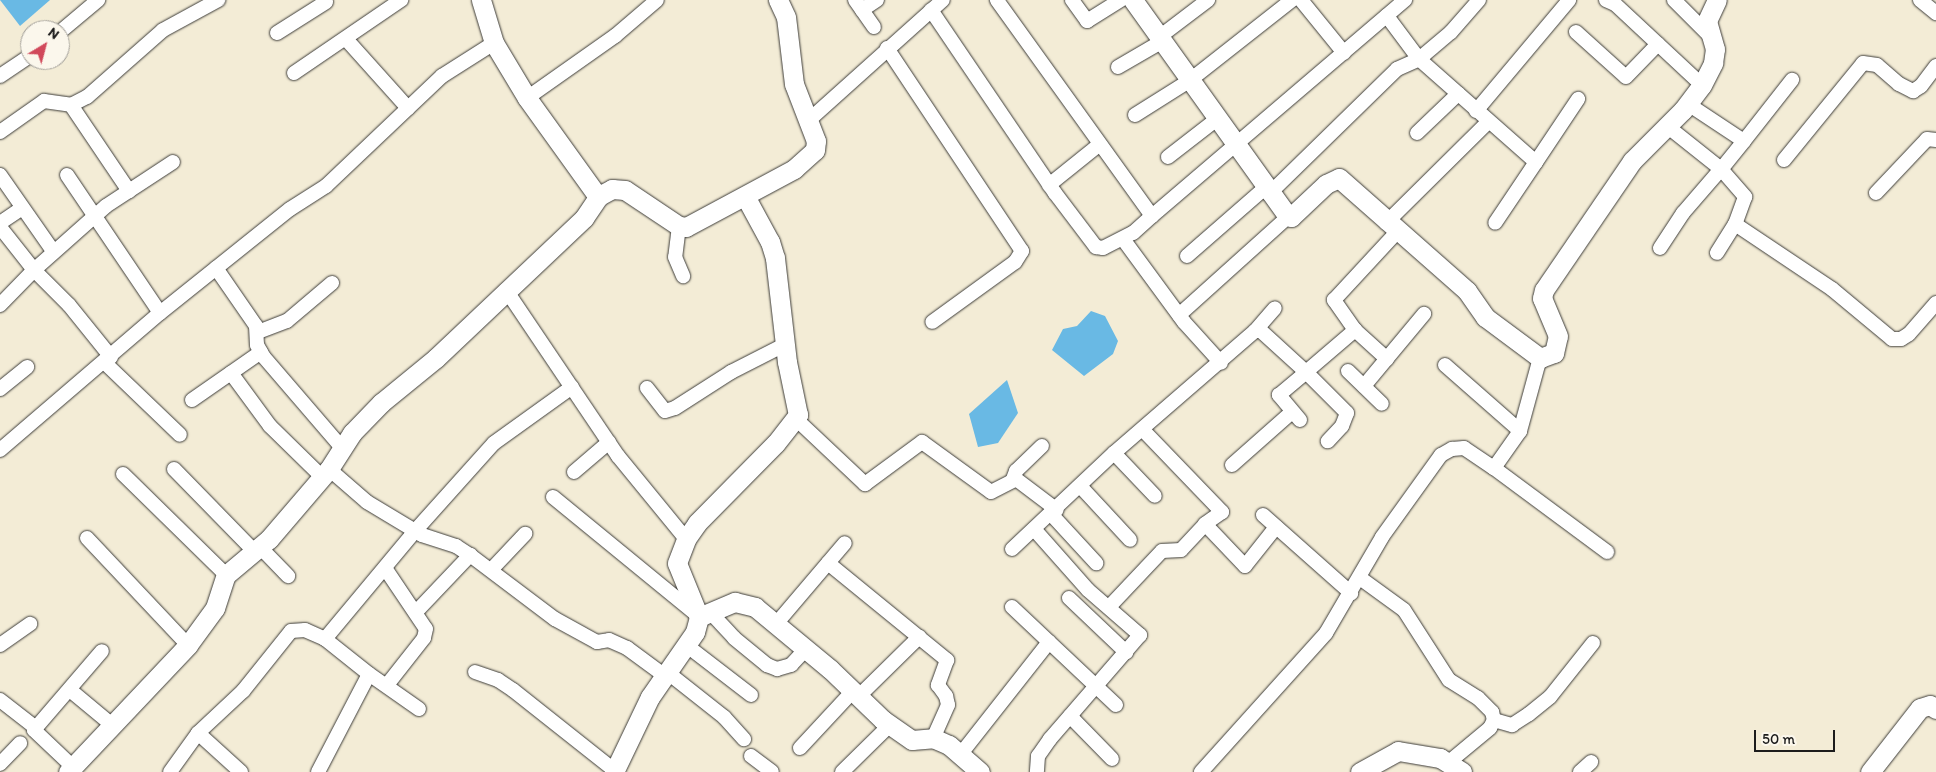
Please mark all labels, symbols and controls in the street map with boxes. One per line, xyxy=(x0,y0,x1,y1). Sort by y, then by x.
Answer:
north arrow xyxy=(20,20,70,70)
text: N xyxy=(45,24,63,43)
scale bar xyxy=(1756,720,1837,752)
text: 50 m xyxy=(1762,730,1795,748)

